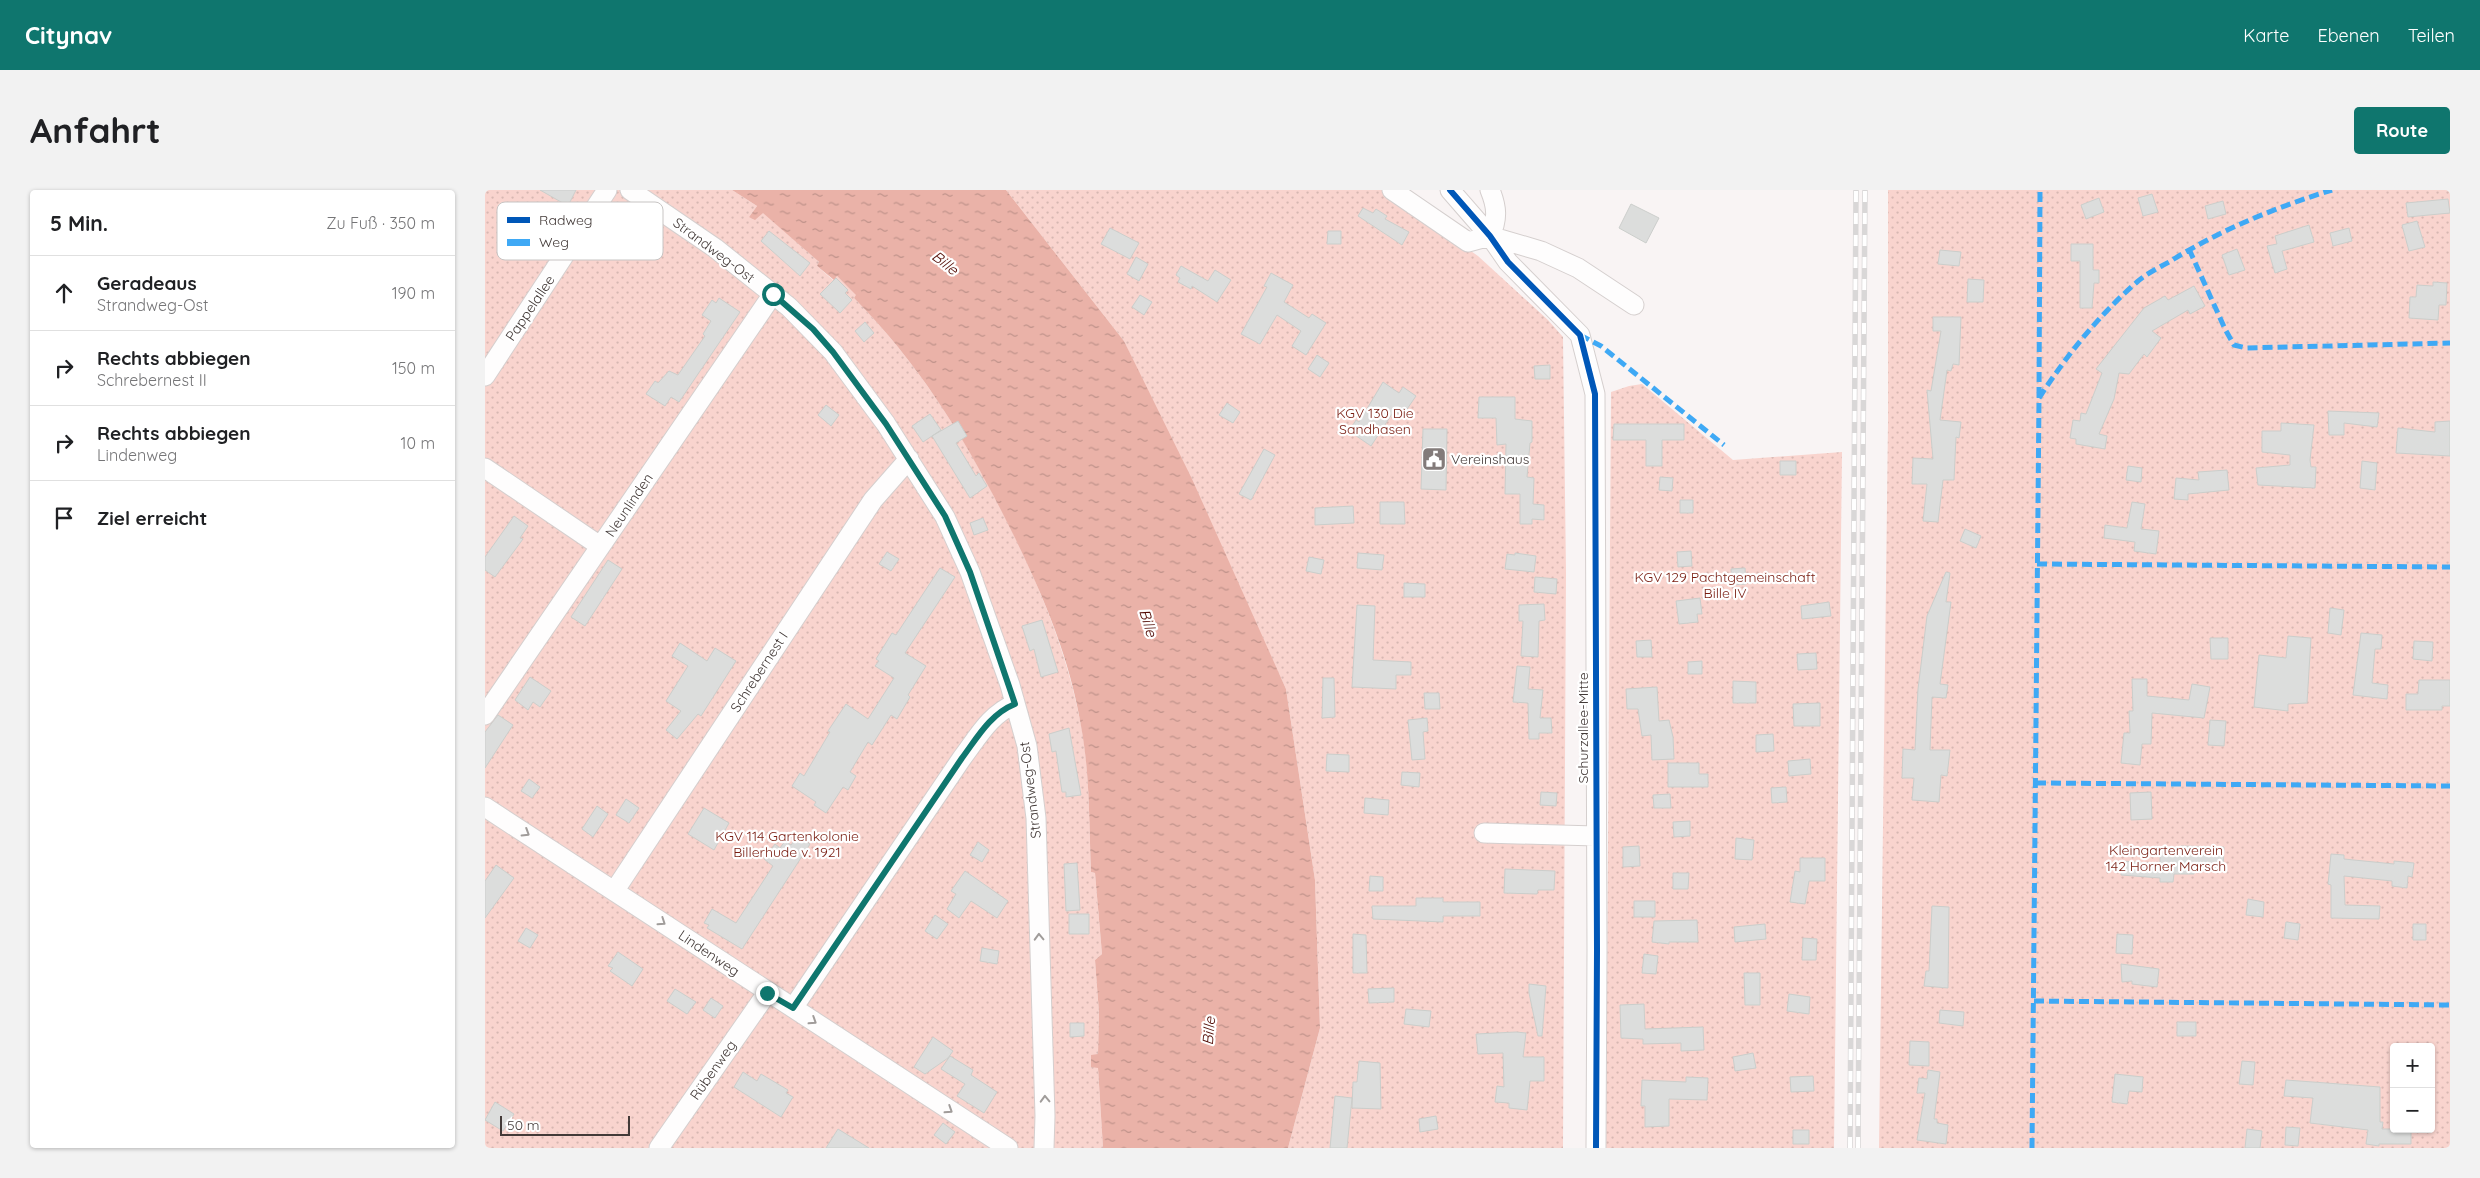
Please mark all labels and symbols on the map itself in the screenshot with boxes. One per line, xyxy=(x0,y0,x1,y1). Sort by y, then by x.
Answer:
legend xyxy=(497,202,663,260)
text: Radweg xyxy=(539,211,593,229)
street label: Strandweg-Ost xyxy=(670,213,759,287)
text: Weg xyxy=(539,233,569,251)
water label: Bille xyxy=(928,246,963,279)
street label: Pappelallee xyxy=(501,272,559,344)
route start xyxy=(762,283,785,306)
park label: KGV 130 Die Sandhasen xyxy=(1336,404,1414,438)
public building icon: Vereinshaus xyxy=(1421,446,1447,472)
place label: Vereinshaus xyxy=(1451,450,1529,468)
street label: Neunlinden xyxy=(601,470,657,540)
park label: KGV 129 Pachtgemeinschaft Bille IV xyxy=(1634,568,1816,602)
water label: Bille xyxy=(1135,607,1162,640)
street label: Schrebernest I xyxy=(726,628,792,716)
street label: Schurzallee-Mitte xyxy=(1574,672,1592,784)
street label: Strandweg-Ost xyxy=(1015,740,1045,839)
one-way arrow xyxy=(521,827,530,837)
park label: KGV 114 Gartenkolonie Billerhude v. 1921 xyxy=(715,827,859,861)
park label: Kleingartenverein 142 Horner Marsch xyxy=(2106,841,2226,875)
one-way arrow xyxy=(657,916,666,925)
street label: Lindenweg xyxy=(675,926,743,980)
one-way arrow xyxy=(1034,933,1045,941)
route end xyxy=(756,982,779,1005)
one-way arrow xyxy=(807,1015,816,1024)
water label: Bille xyxy=(1198,1016,1219,1046)
street label: Rübenweg xyxy=(686,1037,740,1103)
one-way arrow xyxy=(1040,1095,1050,1103)
one-way arrow xyxy=(943,1104,952,1113)
scale bar xyxy=(500,1113,630,1136)

